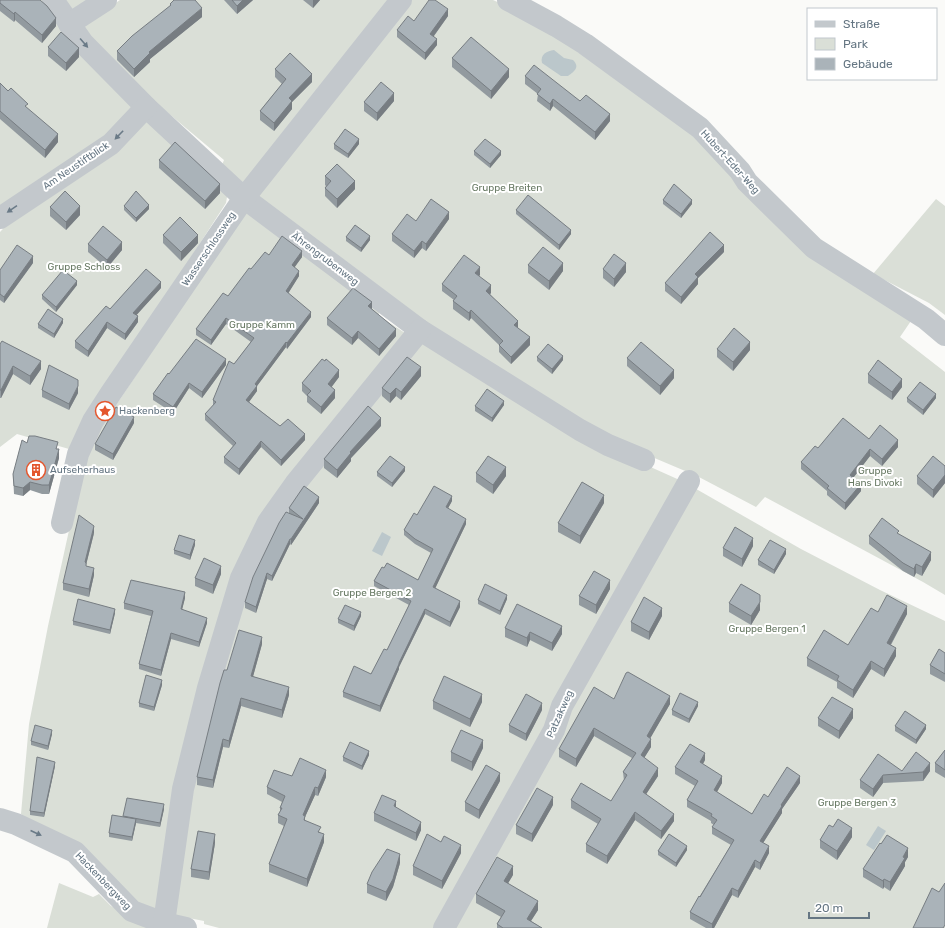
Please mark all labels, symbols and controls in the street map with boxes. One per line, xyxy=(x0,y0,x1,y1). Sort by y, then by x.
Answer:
legend xyxy=(807,8,937,80)
text: Straße xyxy=(843,17,880,31)
text: Park xyxy=(843,37,869,51)
one-way arrow xyxy=(79,38,88,48)
text: Gebäude xyxy=(843,57,893,71)
street label: Hubert-Eder-Weg xyxy=(698,127,762,197)
one-way arrow xyxy=(115,131,124,140)
street label: Am Neustiftblick xyxy=(41,139,112,193)
park label: Gruppe Breiten xyxy=(472,182,542,194)
one-way arrow xyxy=(7,205,18,213)
street label: Wasserschlossweg xyxy=(180,209,238,289)
street label: Ährengrubenweg xyxy=(289,230,361,288)
park label: Gruppe Schloss xyxy=(48,261,120,273)
park label: Gruppe Kamm xyxy=(229,319,295,331)
place icon: Hackenberg xyxy=(94,400,116,422)
place label: Hackenberg xyxy=(119,405,175,417)
building icon: Aufseherhaus xyxy=(25,459,47,481)
place label: Aufseherhaus xyxy=(50,464,115,476)
park label: Gruppe Hans Divoki xyxy=(848,465,902,489)
park label: Gruppe Bergen 2 xyxy=(333,587,411,599)
park label: Gruppe Bergen 1 xyxy=(729,623,805,635)
street label: Patzakweg xyxy=(544,688,576,740)
park label: Gruppe Bergen 3 xyxy=(818,797,896,809)
one-way arrow xyxy=(31,831,43,837)
street label: Hackenbergweg xyxy=(72,850,134,912)
scale bar xyxy=(809,894,869,920)
text: 20 m xyxy=(815,901,843,915)

